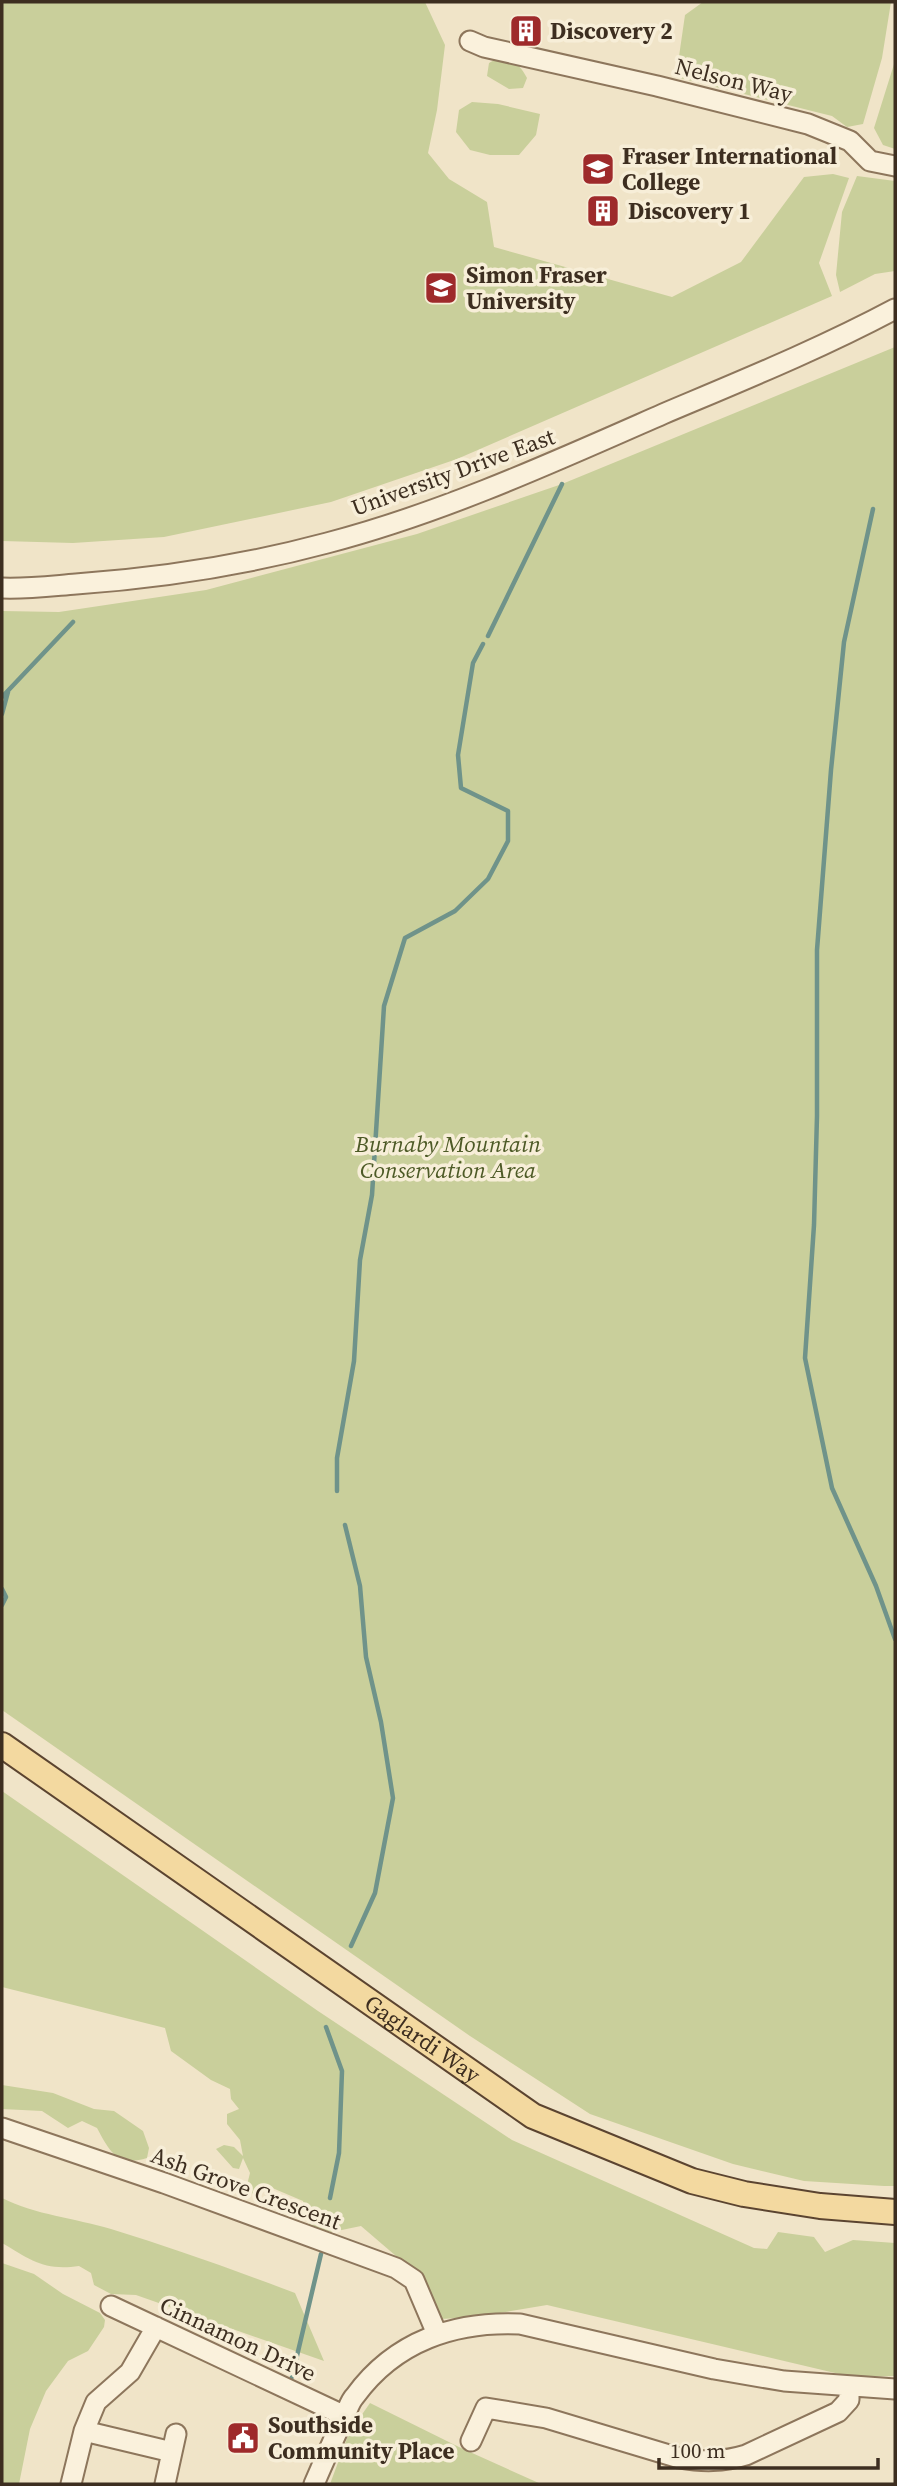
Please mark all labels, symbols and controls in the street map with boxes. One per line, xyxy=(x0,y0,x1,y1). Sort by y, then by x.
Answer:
building icon: Discovery 2 xyxy=(507,12,545,50)
place label: Discovery 2 xyxy=(550,15,673,47)
street label: Nelson Way xyxy=(672,50,796,110)
place label: Fraser International College xyxy=(622,140,837,198)
school or university icon: Fraser International College xyxy=(579,150,617,188)
building icon: Discovery 1 xyxy=(584,192,622,230)
place label: Discovery 1 xyxy=(628,195,751,227)
place label: Simon Fraser University xyxy=(466,259,607,317)
school or university icon: Simon Fraser University xyxy=(422,269,460,307)
street label: University Drive East xyxy=(347,420,560,524)
park label: Burnaby Mountain Conservation Area xyxy=(354,1128,541,1186)
street label: Gaglardi Way xyxy=(358,1987,487,2091)
street label: Ash Grove Crescent xyxy=(146,2139,346,2237)
street label: Cinnamon Drive xyxy=(155,2289,321,2389)
place label: Southside Community Place xyxy=(268,2409,455,2467)
public building icon: Southside Community Place xyxy=(224,2419,262,2457)
scale bar xyxy=(659,2426,878,2470)
text: 100 m xyxy=(670,2436,725,2465)

